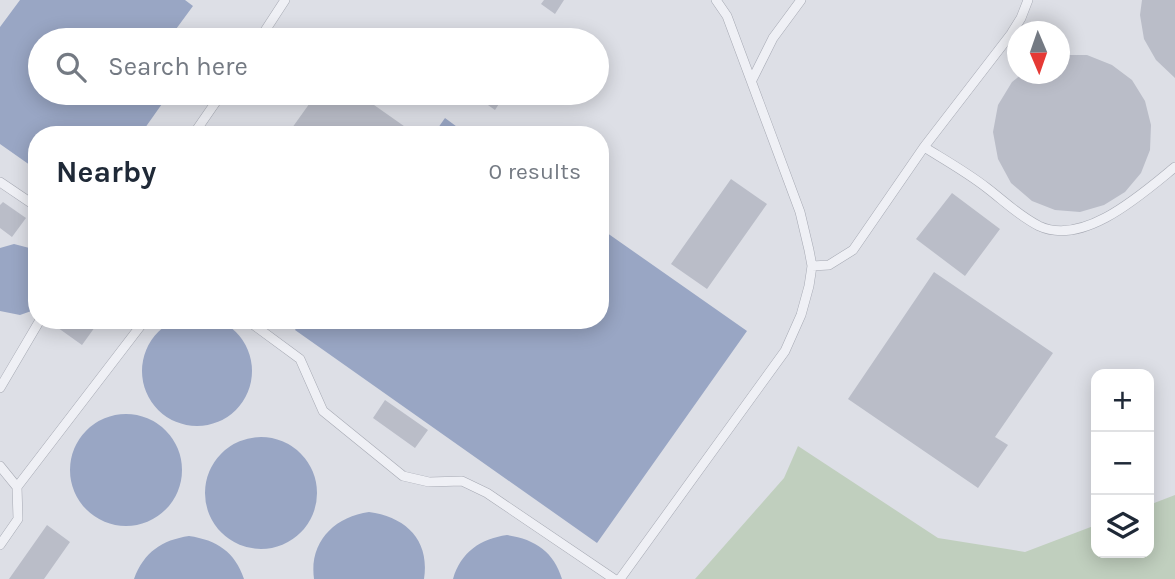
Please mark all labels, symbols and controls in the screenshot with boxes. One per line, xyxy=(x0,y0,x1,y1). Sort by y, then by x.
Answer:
north arrow xyxy=(1007,21,1070,84)
search box xyxy=(28,28,609,105)
icon: search xyxy=(52,48,90,86)
text: Search here xyxy=(108,51,248,82)
text: Nearby xyxy=(56,154,156,190)
text: 0 results xyxy=(489,158,581,185)
map controls xyxy=(1091,369,1154,558)
button: + xyxy=(1091,369,1154,432)
button: − xyxy=(1091,432,1154,495)
button: layers xyxy=(1091,495,1154,558)

